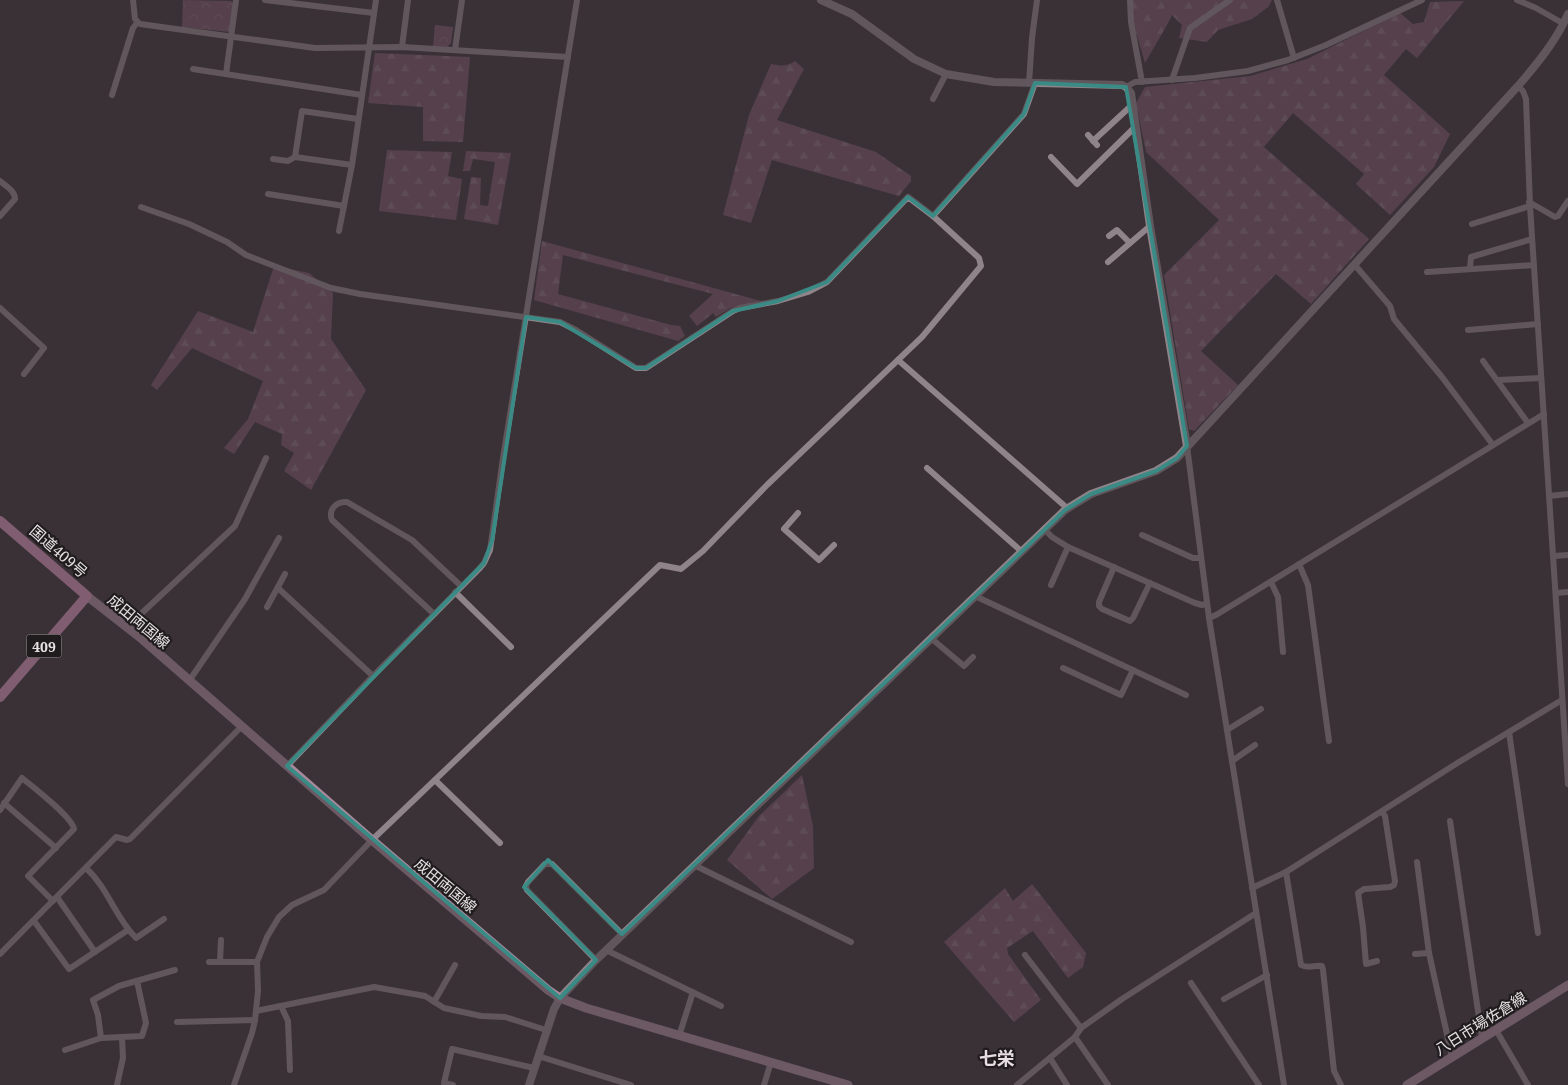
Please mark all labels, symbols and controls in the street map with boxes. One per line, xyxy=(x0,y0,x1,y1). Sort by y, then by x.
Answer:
street label: 国道409号 xyxy=(26,520,92,582)
street label: 成田両国線 xyxy=(104,589,174,653)
road number: 409 xyxy=(27,634,62,658)
street label: 成田両国線 xyxy=(411,853,481,917)
street label: 八日市場佐倉線 xyxy=(1430,987,1530,1059)
district label: 七栄 xyxy=(979,1046,1015,1070)

